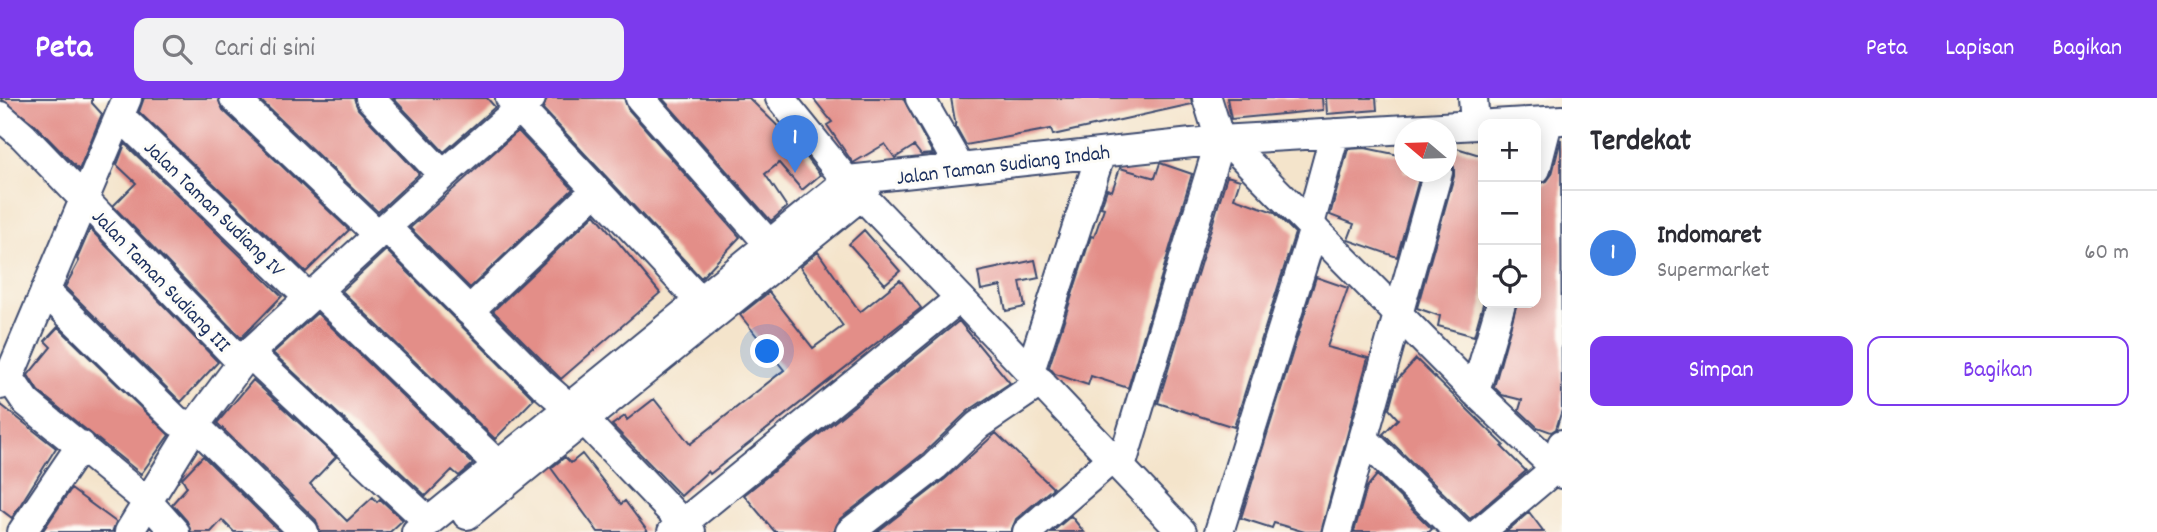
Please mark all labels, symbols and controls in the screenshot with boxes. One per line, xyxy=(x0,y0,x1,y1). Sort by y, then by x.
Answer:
search box xyxy=(134,18,624,81)
text: Peta xyxy=(35,26,92,73)
icon: search xyxy=(158,30,196,68)
text: Cari di sini xyxy=(214,31,315,68)
text: Peta xyxy=(1866,32,1907,66)
text: Lapisan xyxy=(1945,32,2014,66)
text: Bagikan xyxy=(2052,32,2122,66)
pin: 1 xyxy=(772,115,818,173)
north arrow xyxy=(1394,119,1457,182)
map controls xyxy=(1478,119,1541,308)
button: + xyxy=(1478,119,1541,182)
text: Terdekat xyxy=(1590,122,1691,165)
street label: Jalan Taman Sudiang IV xyxy=(136,135,290,286)
street label: Jalan Taman Sudiang Indah xyxy=(895,139,1112,195)
button: − xyxy=(1478,182,1541,245)
street label: Jalan Taman Sudiang III xyxy=(83,204,237,361)
text: Indomaret xyxy=(1657,218,1762,255)
text: 1 xyxy=(1610,237,1616,270)
text: 60 m xyxy=(2084,237,2129,270)
button: locate xyxy=(1478,245,1541,308)
text: Supermarket xyxy=(1657,255,1769,288)
your location xyxy=(750,334,784,368)
button: Simpan xyxy=(1590,336,1853,406)
button: Bagikan xyxy=(1867,336,2129,406)

